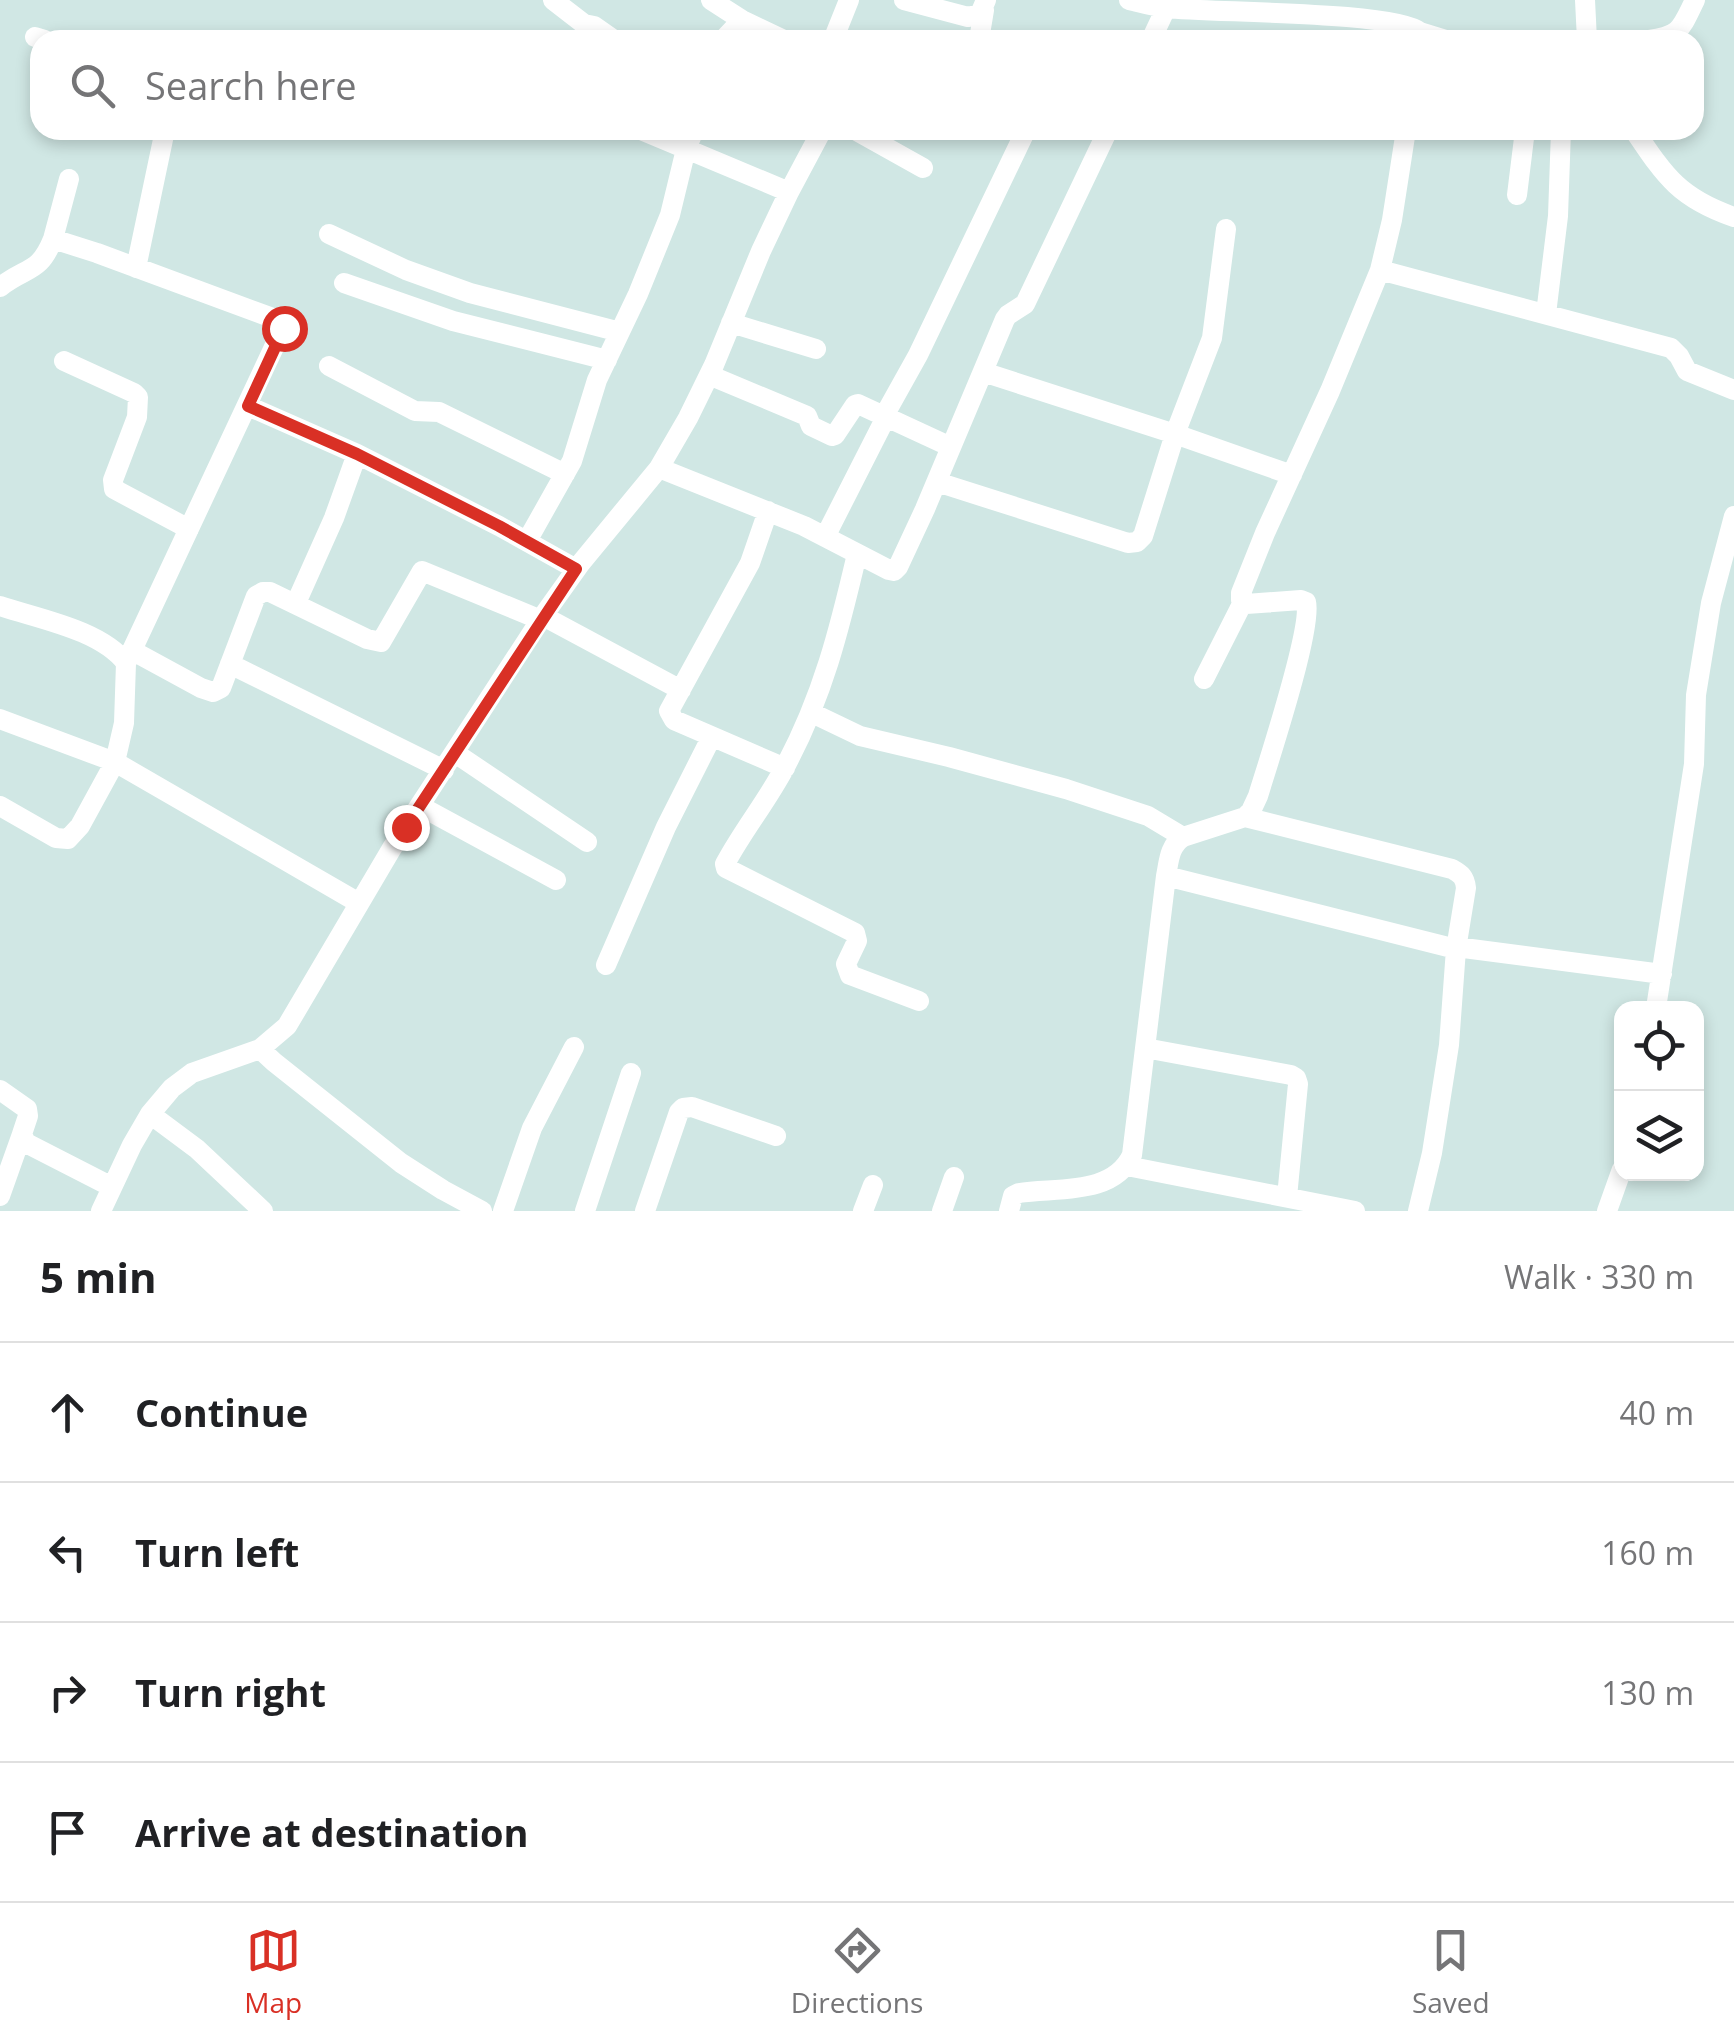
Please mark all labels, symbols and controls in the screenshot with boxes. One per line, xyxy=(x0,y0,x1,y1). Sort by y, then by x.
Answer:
search box xyxy=(30,30,1704,140)
icon: search xyxy=(65,58,120,113)
text: Search here xyxy=(145,59,357,111)
route start xyxy=(262,306,308,352)
route end xyxy=(384,805,430,851)
map controls xyxy=(1614,1001,1704,1181)
button: locate xyxy=(1614,1001,1704,1091)
button: layers xyxy=(1614,1091,1704,1181)
text: 5 min xyxy=(40,1248,157,1305)
text: Walk · 330 m xyxy=(1504,1255,1694,1298)
icon: ahead xyxy=(40,1385,95,1440)
text: Continue xyxy=(135,1386,308,1438)
text: 40 m xyxy=(1619,1391,1694,1434)
icon: left xyxy=(40,1525,95,1580)
text: Turn left xyxy=(135,1526,299,1578)
text: 160 m xyxy=(1601,1531,1694,1574)
icon: right xyxy=(40,1665,95,1720)
text: Turn right xyxy=(135,1666,326,1718)
text: 130 m xyxy=(1601,1671,1694,1714)
icon: arrive xyxy=(40,1805,95,1860)
text: Arrive at destination xyxy=(135,1806,529,1858)
tab: Map xyxy=(244,1923,302,2021)
tab: Directions xyxy=(791,1923,923,2021)
tab: Saved xyxy=(1412,1923,1490,2021)

